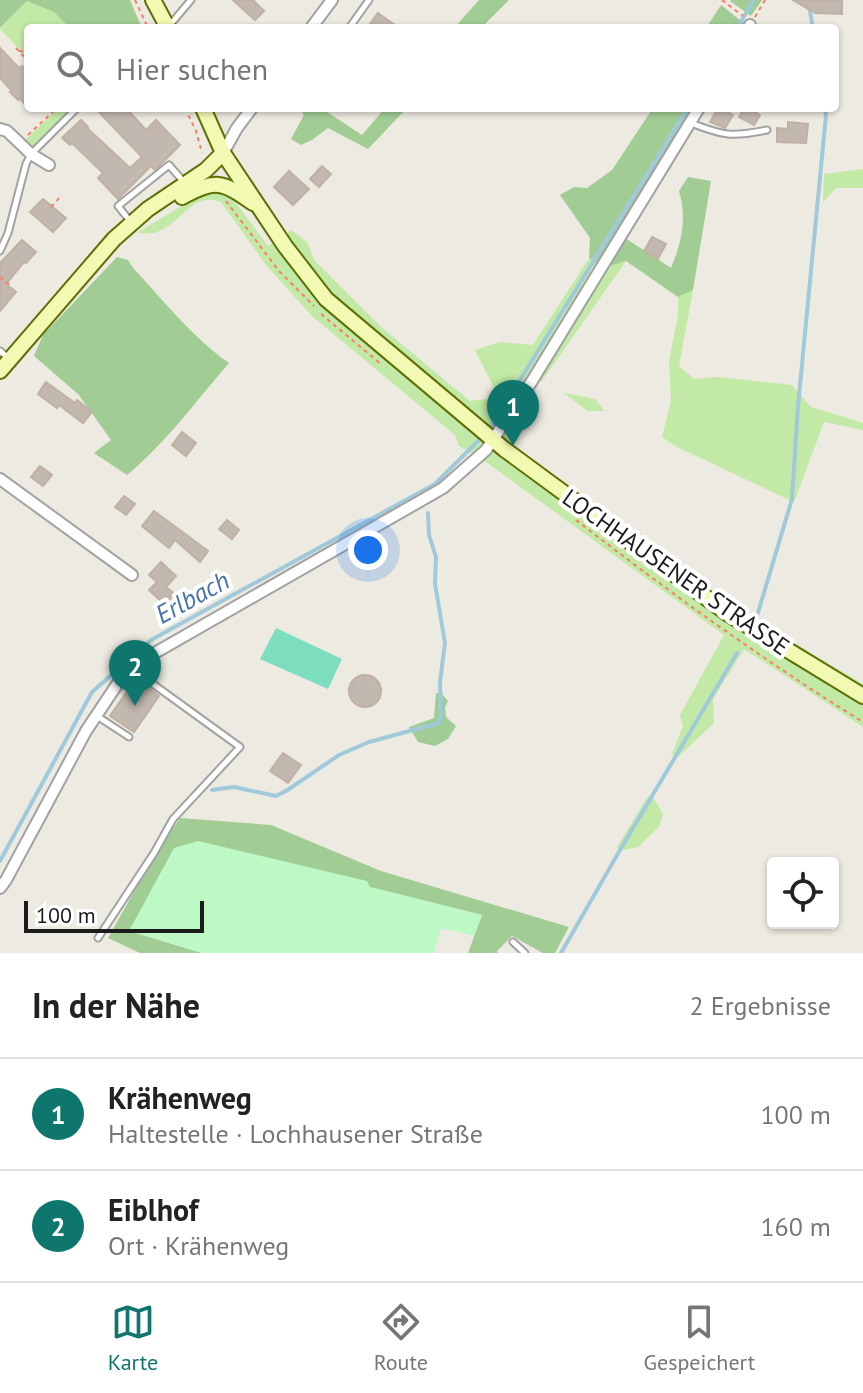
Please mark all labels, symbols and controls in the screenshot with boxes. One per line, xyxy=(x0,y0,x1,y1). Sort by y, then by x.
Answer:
search box xyxy=(24,24,839,112)
icon: search xyxy=(52,46,96,90)
text: Hier suchen xyxy=(116,49,268,88)
pin: 1 xyxy=(487,380,539,446)
street label: LOCHHAUSENER STRASSE xyxy=(556,482,796,662)
your location xyxy=(348,530,388,570)
water label: Erlbach xyxy=(149,563,235,631)
pin: 2 xyxy=(109,640,161,706)
map controls xyxy=(767,857,839,929)
button: locate xyxy=(767,857,839,929)
scale bar xyxy=(24,897,204,933)
text: 100 m xyxy=(36,901,96,929)
text: In der Nähe xyxy=(32,983,200,1027)
text: 2 Ergebnisse xyxy=(690,989,831,1022)
text: Krähenweg xyxy=(108,1078,252,1117)
text: 1 xyxy=(51,1098,65,1131)
text: 100 m xyxy=(760,1098,831,1131)
text: Haltestelle · Lochhausener Straße xyxy=(108,1117,483,1150)
text: Eiblhof xyxy=(108,1190,198,1229)
text: 2 xyxy=(51,1210,65,1243)
text: 160 m xyxy=(760,1210,831,1243)
text: Ort · Krähenweg xyxy=(108,1229,289,1262)
tab: Karte xyxy=(108,1300,158,1376)
tab: Route xyxy=(374,1300,428,1376)
tab: Gespeichert xyxy=(644,1300,755,1376)

